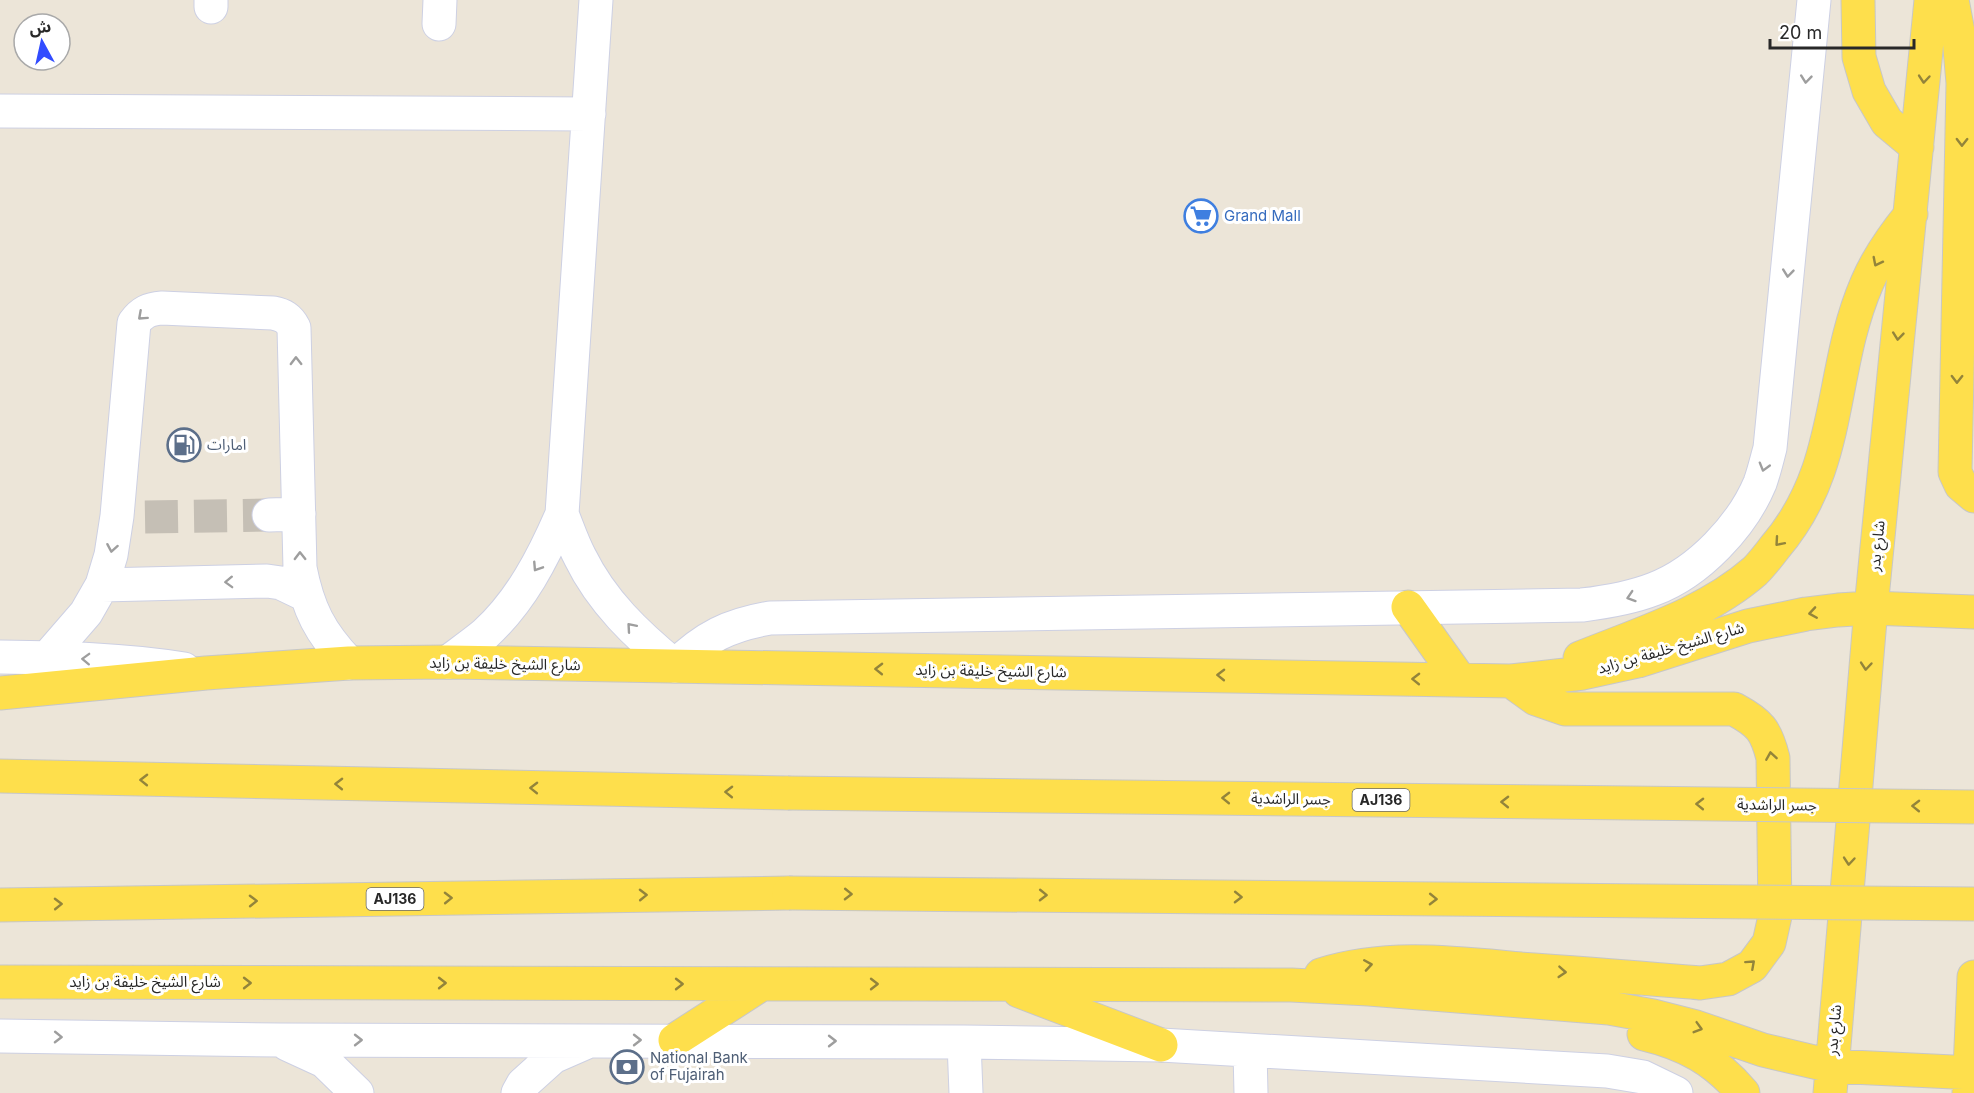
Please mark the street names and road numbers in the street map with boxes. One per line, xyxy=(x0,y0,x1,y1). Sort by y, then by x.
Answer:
street label: شارع بدر xyxy=(1864,519,1892,574)
street label: شارع الشيخ خليفة بن زايد xyxy=(1595,617,1747,680)
street label: شارع الشيخ خليفة بن زايد xyxy=(429,653,581,677)
street label: شارع الشيخ خليفة بن زايد xyxy=(915,660,1067,684)
street label: جسر الراشدية xyxy=(1251,788,1331,809)
road number: AJ136 xyxy=(1352,789,1410,811)
street label: جسر الراشدية xyxy=(1737,794,1817,815)
road number: AJ136 xyxy=(366,888,424,910)
street label: شارع الشيخ خليفة بن زايد xyxy=(69,972,221,994)
street label: شارع بدر xyxy=(1822,1004,1848,1057)

